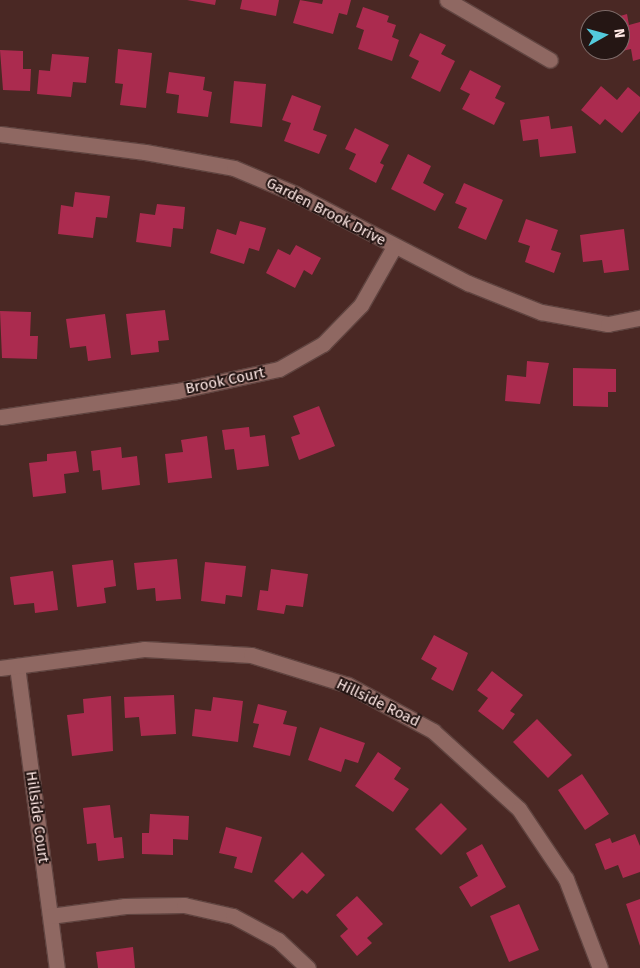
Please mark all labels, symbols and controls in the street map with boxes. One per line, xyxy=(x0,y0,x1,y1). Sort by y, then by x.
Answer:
north arrow xyxy=(580,10,630,60)
text: N xyxy=(610,28,628,39)
street label: Garden Brook Drive xyxy=(263,174,389,250)
street label: Brook Court xyxy=(184,364,266,398)
street label: Hillside Road xyxy=(334,675,422,731)
street label: Hillside Court xyxy=(22,770,52,864)

